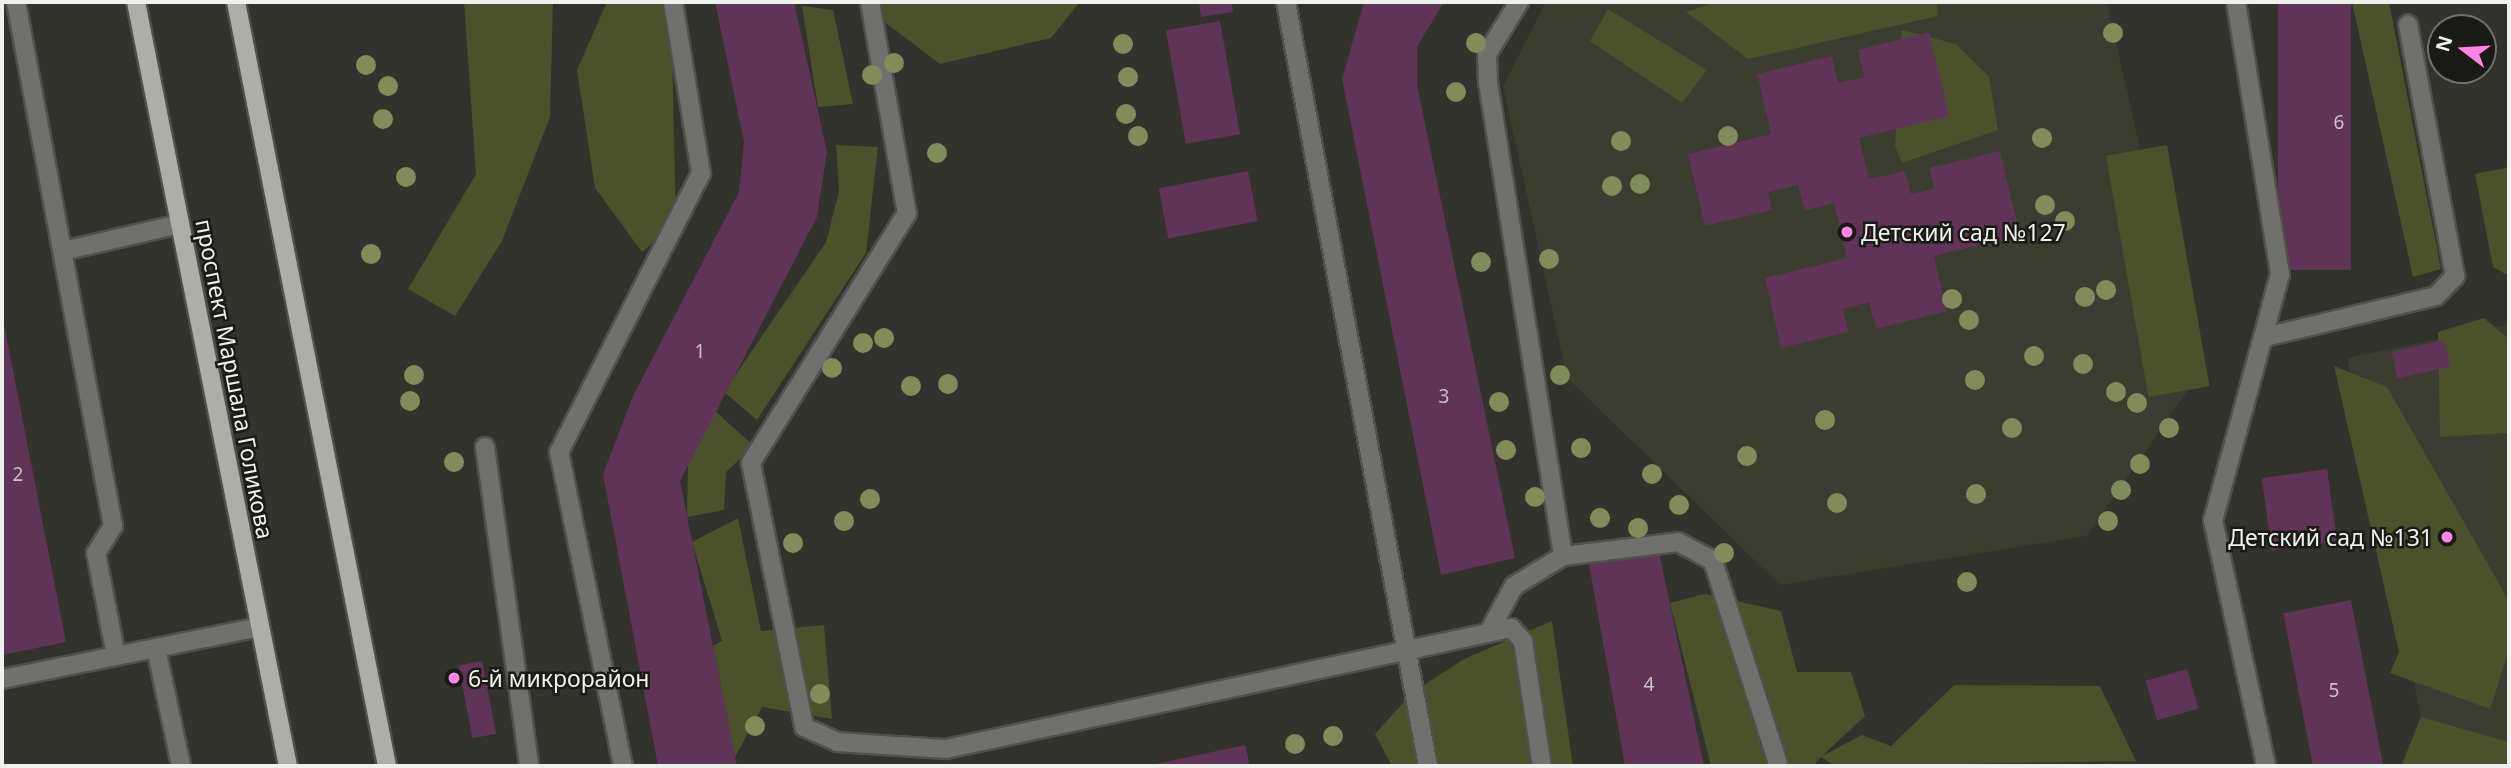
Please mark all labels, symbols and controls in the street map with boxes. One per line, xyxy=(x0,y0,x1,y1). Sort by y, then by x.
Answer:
north arrow xyxy=(2427,14,2497,84)
text: N xyxy=(2429,32,2459,55)
house number: 6 xyxy=(2334,112,2344,134)
street label: проспект Маршала Голикова xyxy=(190,217,280,541)
place label: Детский сад №127 xyxy=(1861,218,2066,246)
marker: Детский сад №127 xyxy=(1839,224,1855,240)
house number: 1 xyxy=(695,341,705,363)
house number: 3 xyxy=(1439,386,1449,408)
house number: 2 xyxy=(13,464,23,486)
place label: Детский сад №131 xyxy=(2228,523,2433,551)
marker: Детский сад №131 xyxy=(2439,529,2455,545)
place label: 6-й микрорайон xyxy=(468,664,649,692)
marker: 6-й микрорайон xyxy=(446,670,462,686)
house number: 4 xyxy=(1644,674,1654,696)
house number: 5 xyxy=(2329,680,2339,702)

